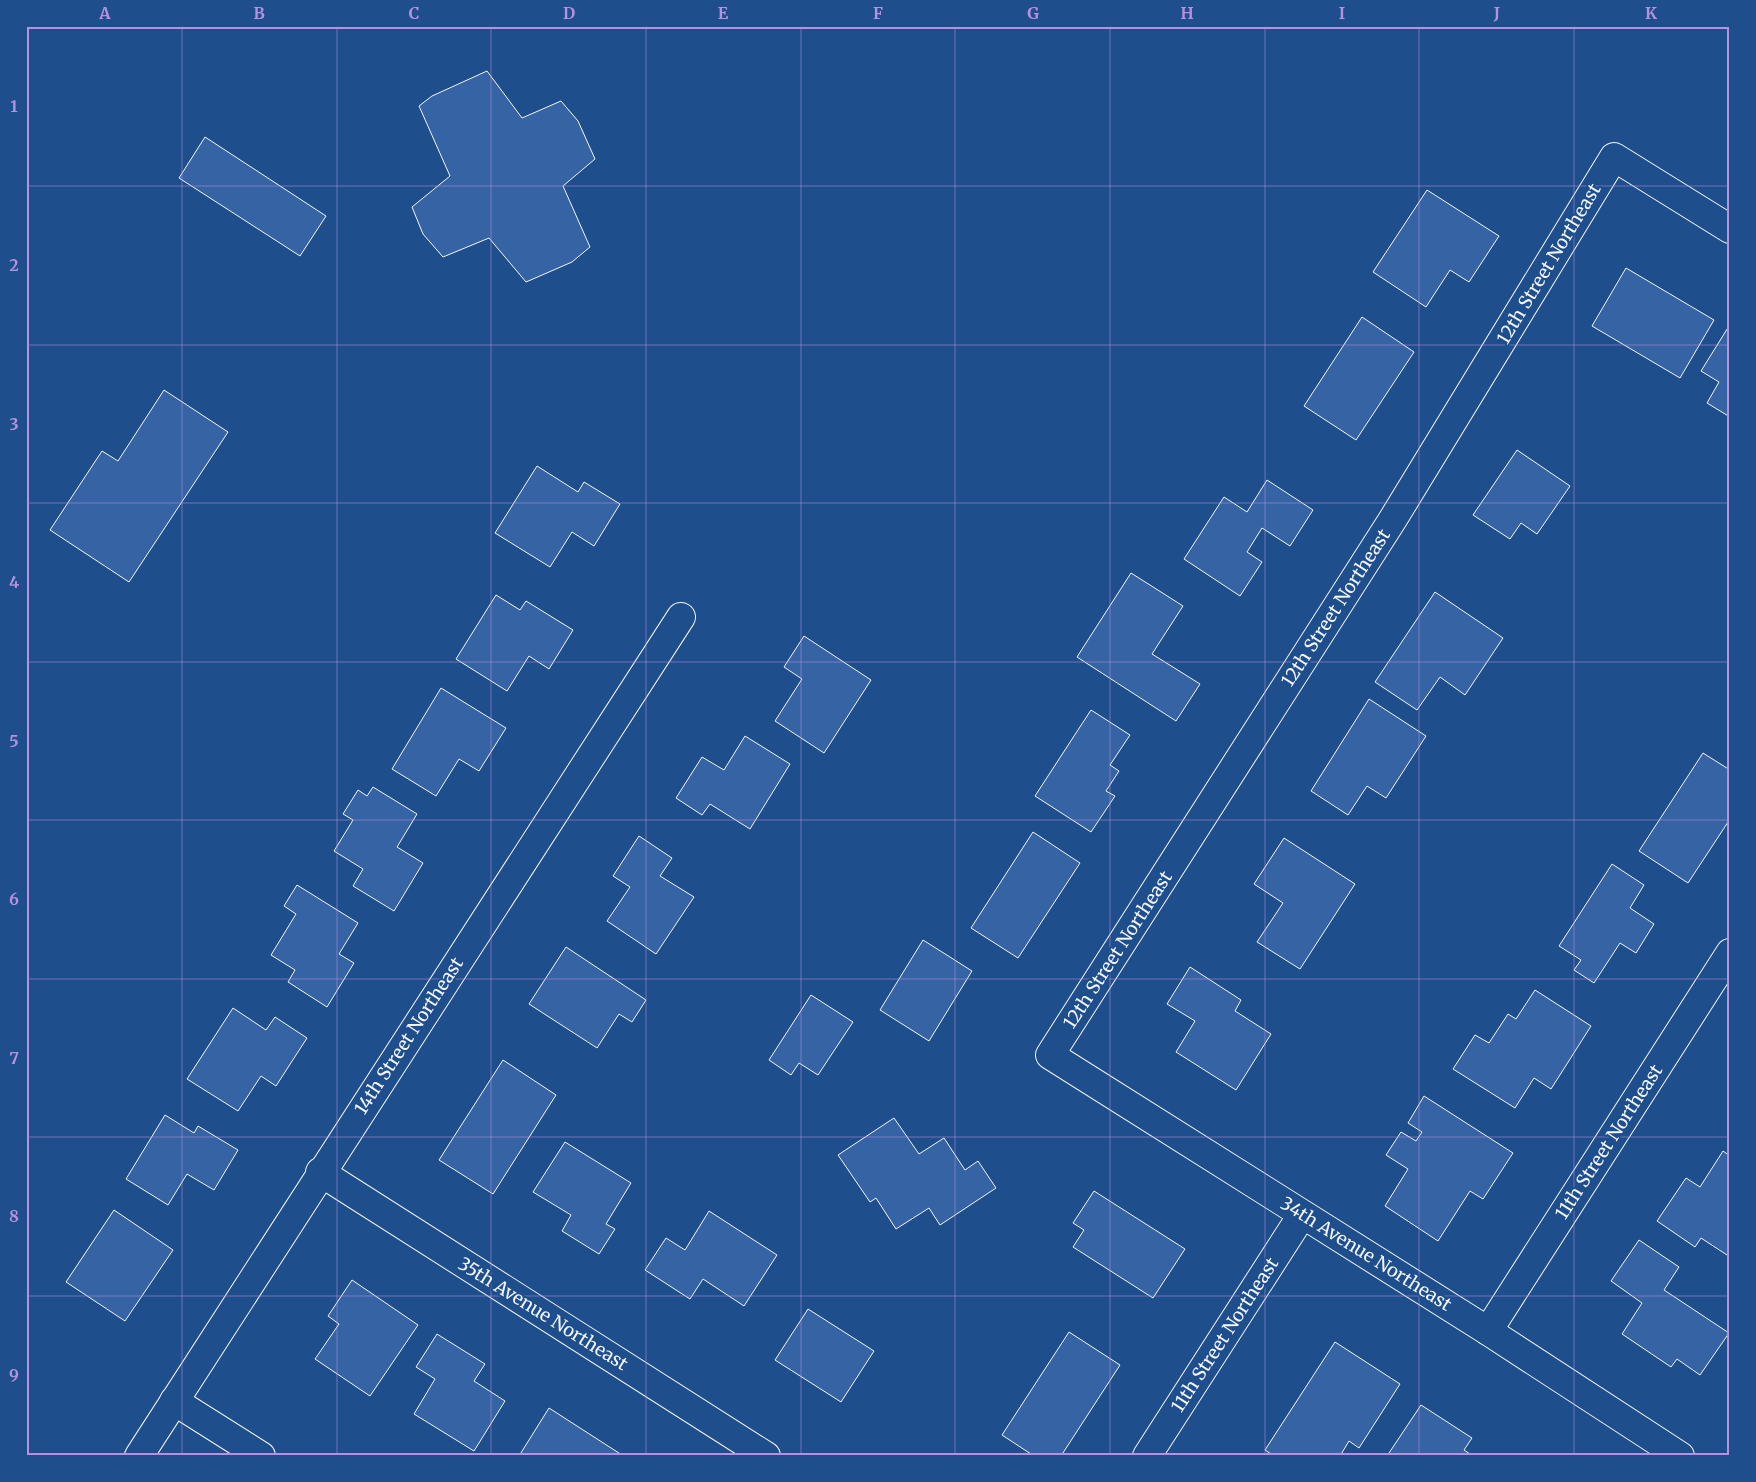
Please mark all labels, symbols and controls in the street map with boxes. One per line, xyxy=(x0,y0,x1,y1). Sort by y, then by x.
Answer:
text: A xyxy=(98,3,111,23)
text: B xyxy=(253,3,265,23)
text: C xyxy=(409,3,419,23)
text: D xyxy=(563,3,575,23)
text: E xyxy=(718,3,729,23)
text: F xyxy=(873,3,883,23)
text: G xyxy=(1027,3,1039,23)
text: H xyxy=(1180,3,1194,23)
text: I xyxy=(1339,3,1345,23)
text: J xyxy=(1493,3,1500,23)
text: K xyxy=(1645,3,1657,23)
text: 1 xyxy=(10,96,18,116)
street label: 12th Street Northeast xyxy=(1492,179,1606,348)
text: 2 xyxy=(9,255,19,275)
text: 3 xyxy=(9,414,19,434)
street label: 12th Street Northeast xyxy=(1276,525,1395,691)
text: 4 xyxy=(9,572,19,592)
text: 5 xyxy=(9,731,19,751)
street label: 12th Street Northeast xyxy=(1058,867,1177,1033)
text: 6 xyxy=(9,889,19,909)
street label: 14th Street Northeast xyxy=(349,953,468,1119)
text: 7 xyxy=(9,1048,19,1068)
street label: 11th Street Northeast xyxy=(1550,1060,1667,1223)
street label: 34th Avenue Northeast xyxy=(1276,1192,1456,1316)
text: 8 xyxy=(9,1206,19,1226)
street label: 35th Avenue Northeast xyxy=(454,1252,632,1375)
street label: 11th Street Northeast xyxy=(1166,1253,1283,1416)
text: 9 xyxy=(9,1365,19,1385)

